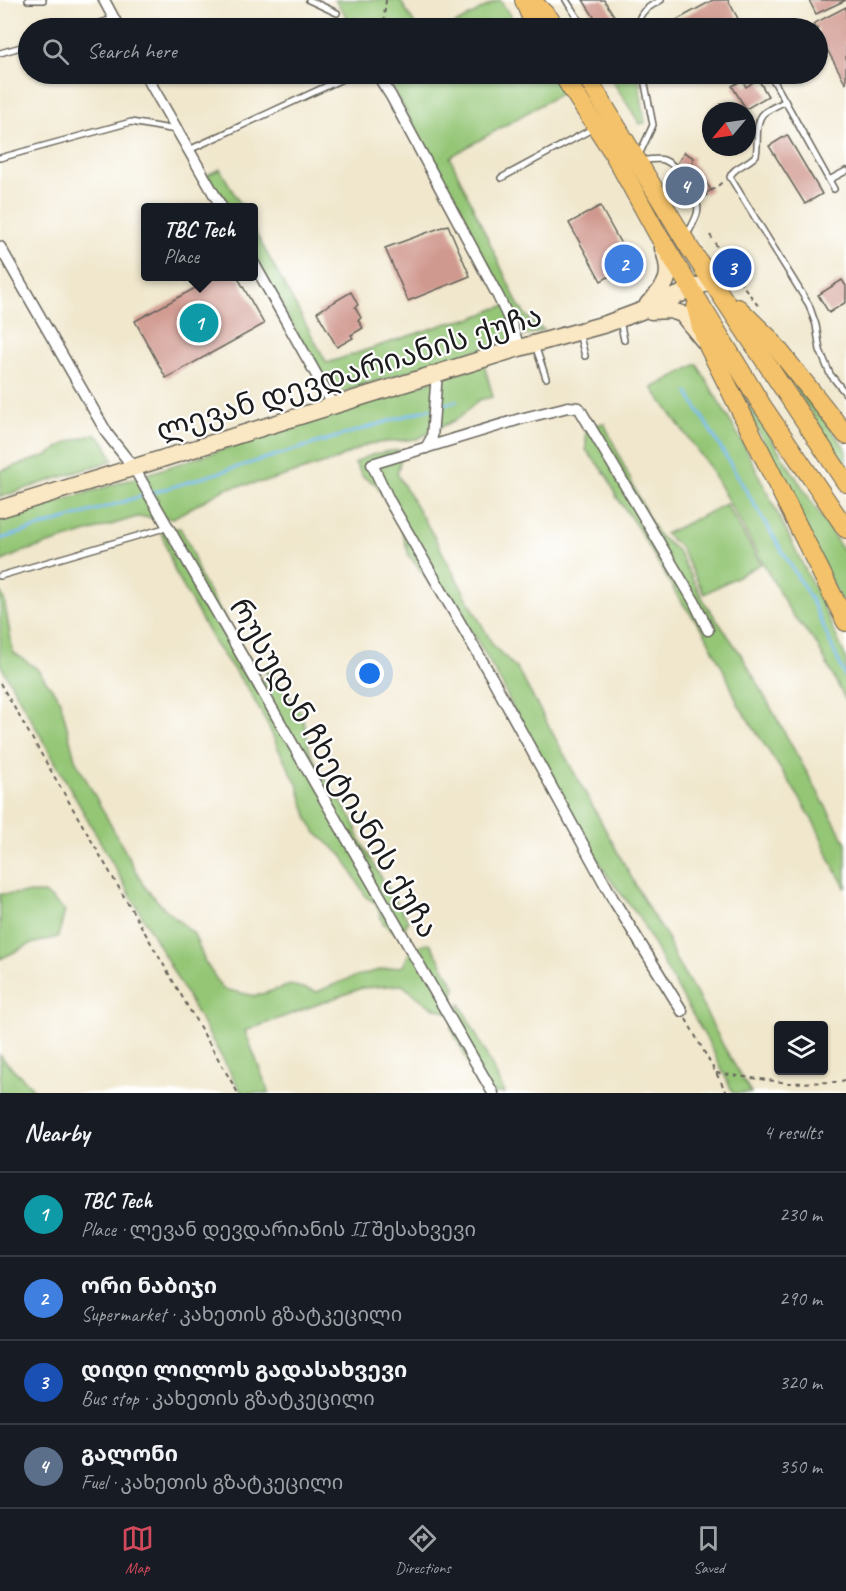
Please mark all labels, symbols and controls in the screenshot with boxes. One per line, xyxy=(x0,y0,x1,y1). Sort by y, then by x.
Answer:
search box xyxy=(18,18,828,84)
icon: search xyxy=(39,35,72,68)
text: Search here xyxy=(87,37,177,65)
north arrow xyxy=(702,102,756,156)
pin: 4 xyxy=(666,164,704,208)
popup xyxy=(141,203,258,281)
text: TBC Tech xyxy=(164,216,235,244)
pin: 2 xyxy=(604,242,644,286)
text: Place xyxy=(164,244,199,269)
pin: 3 xyxy=(712,246,752,290)
street label: ლევან დევდარიანის ქუჩა xyxy=(152,296,546,450)
pin: 1 xyxy=(180,300,218,346)
street label: რუსუდან ჩხეტიანის ქუჩა xyxy=(221,591,447,945)
your location xyxy=(355,659,384,688)
map controls xyxy=(774,1021,828,1075)
button: layers xyxy=(774,1021,828,1075)
text: Nearby xyxy=(24,1116,89,1149)
text: 4 results xyxy=(763,1120,822,1145)
text: TBC Tech xyxy=(81,1187,152,1215)
text: 1 xyxy=(39,1202,48,1227)
text: 230 m xyxy=(779,1202,822,1227)
text: Place · ლევან დევდარიანის II შესახვევი xyxy=(81,1217,476,1242)
text: ორი ნაბიჯი xyxy=(81,1272,217,1300)
text: 2 xyxy=(39,1286,48,1311)
text: 290 m xyxy=(779,1286,822,1311)
text: Supermarket · კახეთის გზატკეცილი xyxy=(81,1302,402,1327)
text: დიდი ლილოს გადასახვევი xyxy=(81,1356,407,1384)
text: 3 xyxy=(39,1370,48,1395)
text: 320 m xyxy=(779,1370,822,1395)
text: Bus stop · კახეთის გზატკეცილი xyxy=(81,1386,375,1411)
text: გალონი xyxy=(81,1440,178,1468)
text: 4 xyxy=(39,1454,48,1479)
text: 350 m xyxy=(779,1454,822,1479)
text: Fuel · კახეთის გზატკეცილი xyxy=(81,1470,343,1495)
tab: Map xyxy=(121,1522,154,1578)
tab: Directions xyxy=(395,1522,451,1578)
tab: Saved xyxy=(692,1522,725,1578)

